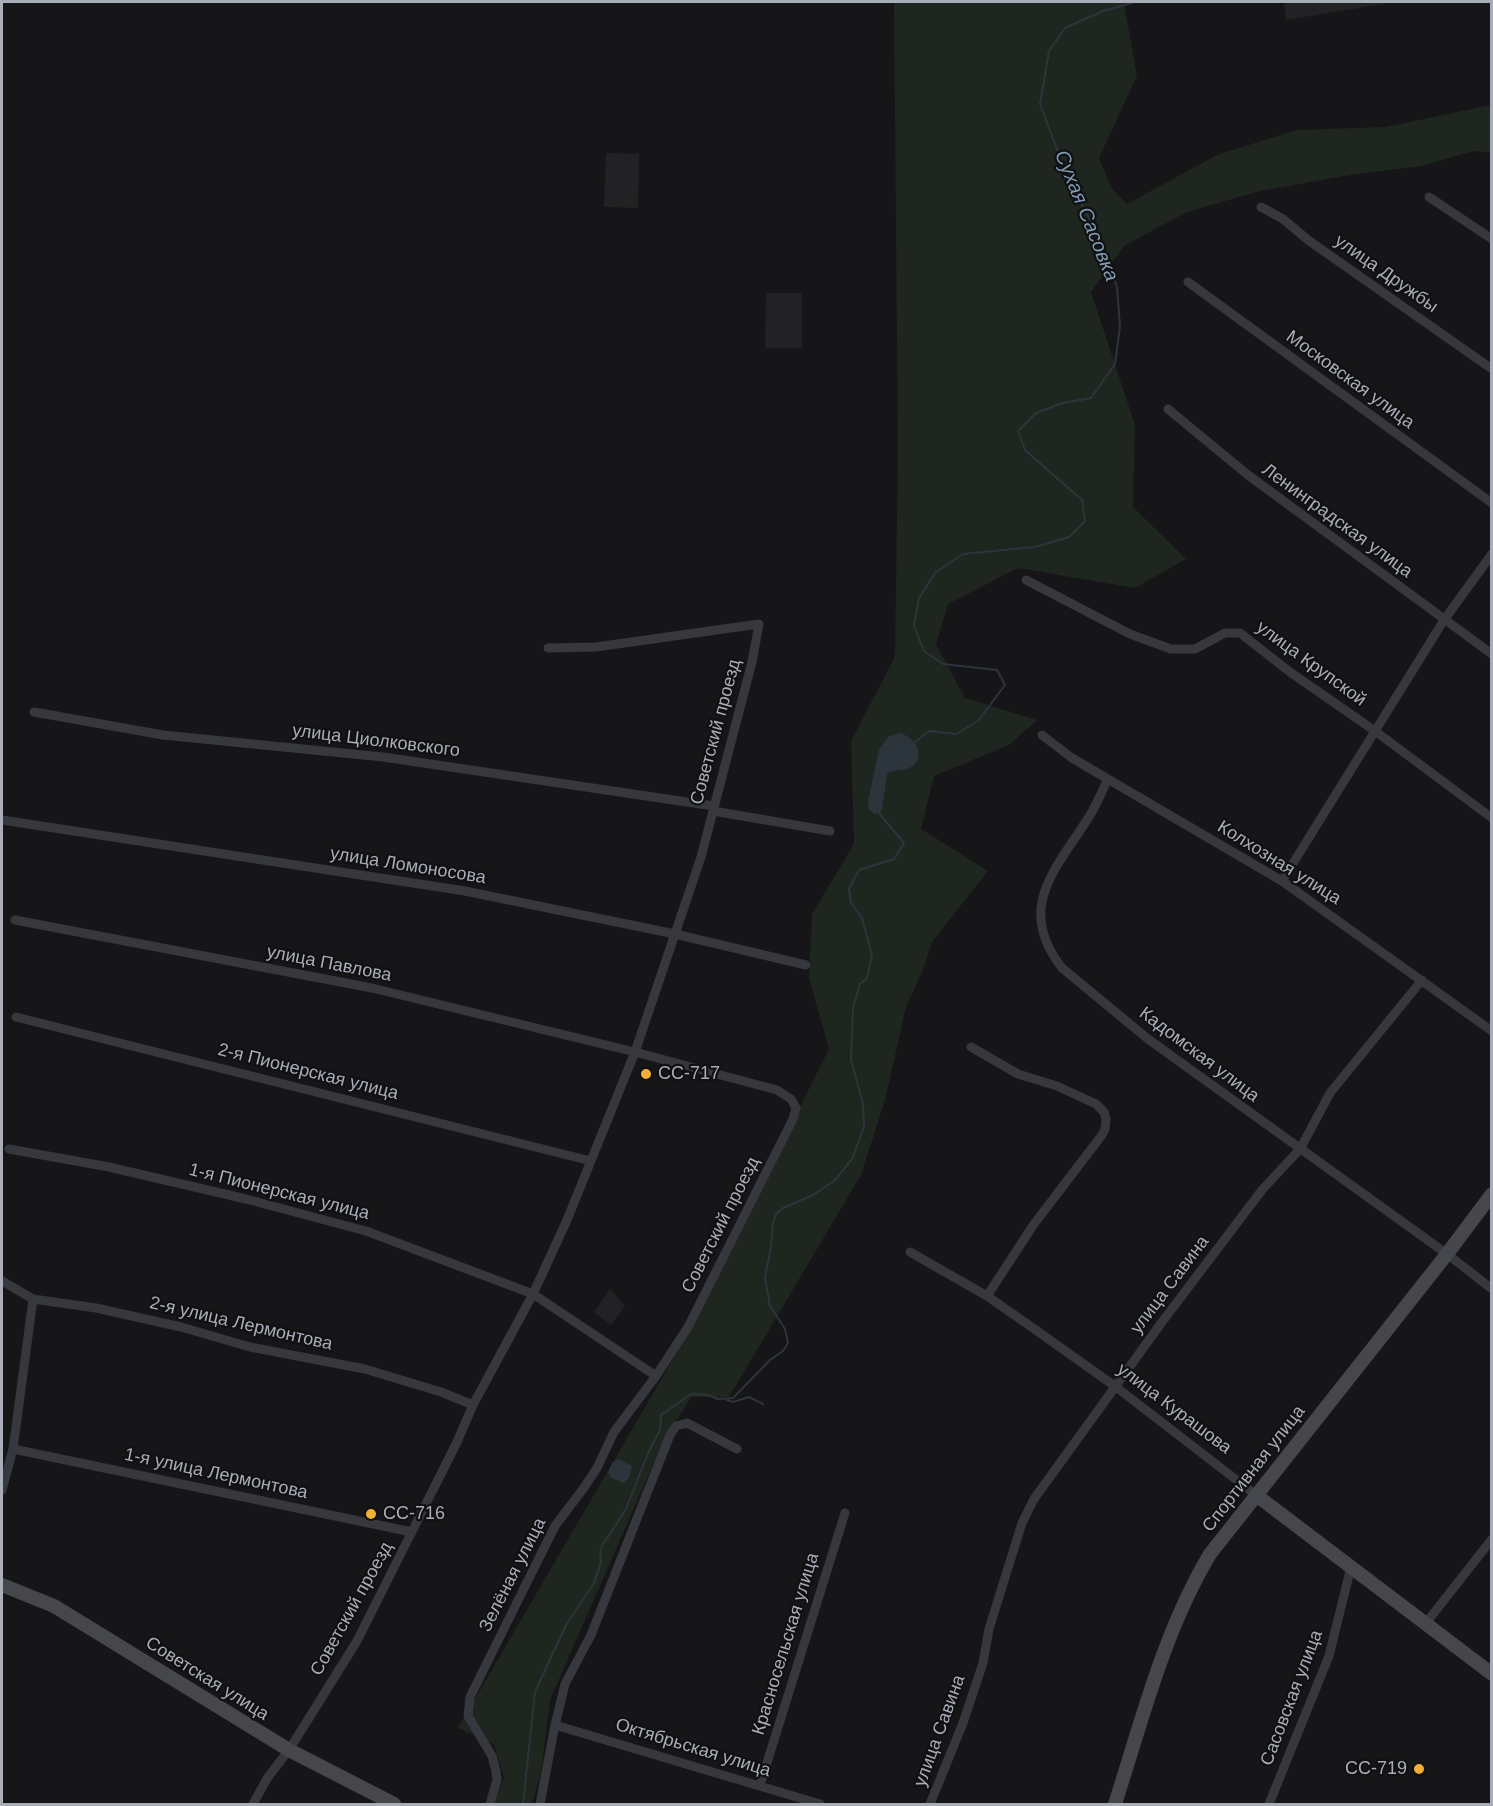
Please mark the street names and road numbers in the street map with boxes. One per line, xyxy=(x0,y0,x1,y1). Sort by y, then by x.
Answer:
street label: улица Дружбы xyxy=(1330,230,1442,318)
street label: Московская улица xyxy=(1282,326,1418,434)
street label: Ленинградская улица xyxy=(1258,459,1416,583)
street label: улица Крупской xyxy=(1252,617,1370,711)
street label: Советский проезд xyxy=(686,657,746,807)
street label: улица Циолковского xyxy=(291,720,461,762)
street label: Колхозная улица xyxy=(1213,816,1345,910)
street label: улица Ломоносова xyxy=(329,843,487,889)
street label: улица Павлова xyxy=(265,941,393,987)
street label: Кадомская улица xyxy=(1135,1003,1263,1107)
street label: 2-я Пионерская улица xyxy=(216,1039,400,1105)
street label: Советский проезд xyxy=(677,1153,765,1297)
street label: 1-я Пионерская улица xyxy=(187,1159,371,1225)
street label: улица Савина xyxy=(1126,1232,1214,1338)
street label: 2-я улица Лермонтова xyxy=(148,1292,334,1356)
street label: улица Курашова xyxy=(1113,1359,1235,1459)
street label: Спортивная улица xyxy=(1198,1402,1310,1536)
street label: 1-я улица Лермонтова xyxy=(122,1444,310,1504)
street label: Зелёная улица xyxy=(475,1514,551,1636)
street label: Советский проезд xyxy=(306,1538,398,1680)
street label: Красносельская улица xyxy=(748,1550,824,1738)
street label: Сасовская улица xyxy=(1256,1627,1328,1769)
street label: Советская улица xyxy=(141,1632,273,1726)
street label: улица Савина xyxy=(910,1672,970,1790)
street label: Октябрьская улица xyxy=(613,1714,773,1782)

